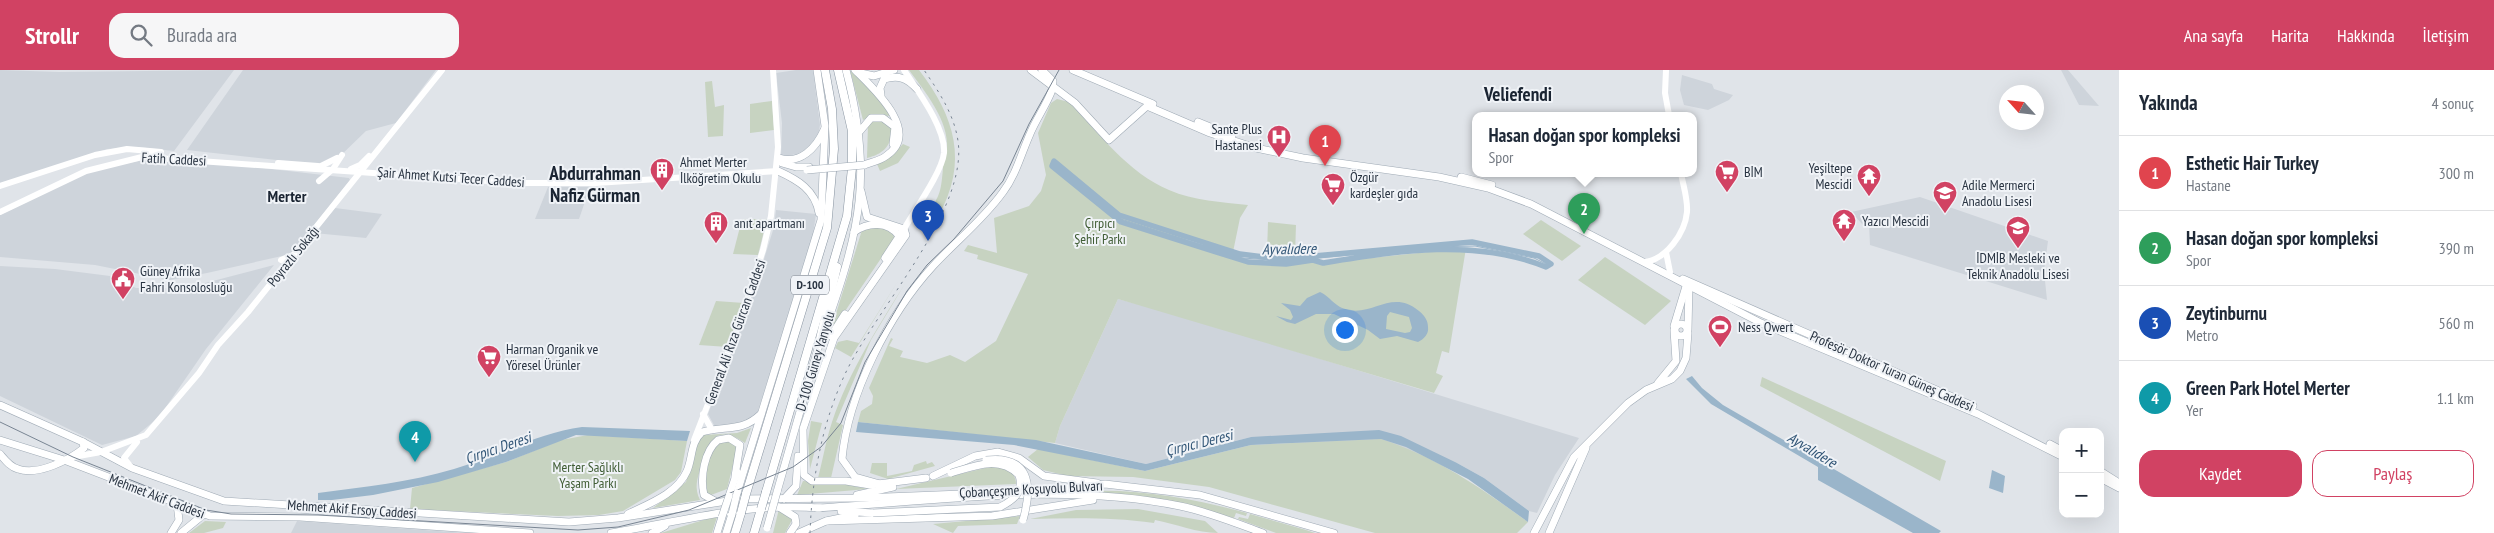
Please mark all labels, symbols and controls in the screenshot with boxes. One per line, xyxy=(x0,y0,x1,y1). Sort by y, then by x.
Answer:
search box xyxy=(109,13,459,58)
text: Strollr xyxy=(25,20,79,51)
icon: search xyxy=(127,21,155,49)
text: Burada ara xyxy=(167,23,237,47)
text: Ana sayfa xyxy=(2184,24,2243,47)
text: Harita xyxy=(2271,24,2309,47)
text: Hakkında xyxy=(2337,24,2395,47)
text: İletişim xyxy=(2423,24,2469,47)
district label: Veliefendi xyxy=(1483,82,1552,106)
north arrow xyxy=(1999,85,2044,130)
text: Yakında xyxy=(2139,89,2198,116)
text: 4 sonuç xyxy=(2431,93,2474,113)
popup xyxy=(1472,112,1697,177)
place label: Sante Plus Hastanesi xyxy=(1211,120,1262,154)
text: Hasan doğan spor kompleksi xyxy=(1488,123,1681,147)
hospital icon: Sante Plus Hastanesi xyxy=(1266,124,1292,158)
pin: 1 xyxy=(1309,125,1341,166)
text: Spor xyxy=(1488,147,1513,167)
street label: Fatih Caddesi xyxy=(141,148,207,170)
text: Esthetic Hair Turkey xyxy=(2186,151,2319,175)
place label: Ahmet Merter İlköğretim Okulu xyxy=(680,153,761,187)
building icon: Ahmet Merter İlköğretim Okulu xyxy=(649,157,675,191)
supermarket icon: BİM xyxy=(1714,159,1740,193)
place label: Yeşiltepe Mescidi xyxy=(1808,159,1852,193)
district label: Abdurrahman Nafiz Gürman xyxy=(548,161,641,207)
street label: Şair Ahmet Kutsi Tecer Caddesi xyxy=(377,163,525,191)
place label: BİM xyxy=(1744,163,1763,181)
temple icon: Yeşiltepe Mescidi xyxy=(1856,163,1882,197)
text: 1 xyxy=(2151,163,2159,183)
text: 300 m xyxy=(2439,163,2474,183)
place label: Özgür kardeşler gıda xyxy=(1350,168,1418,202)
supermarket icon: Özgür kardeşler gıda xyxy=(1320,172,1346,206)
text: Hastane xyxy=(2186,175,2231,195)
place label: Adile Mermerci Anadolu Lisesi xyxy=(1962,176,2035,210)
school or university icon: Adile Mermerci Anadolu Lisesi xyxy=(1932,180,1958,214)
district label: Merter xyxy=(268,186,307,206)
pin: 2 xyxy=(1568,193,1600,234)
pin: 3 xyxy=(912,200,944,241)
temple icon: Yazıcı Mescidi xyxy=(1831,208,1857,242)
building icon: anıt apartmanı xyxy=(703,210,729,244)
place label: Yazıcı Mescidi xyxy=(1862,212,1929,230)
place label: anıt apartmanı xyxy=(734,214,805,232)
park label: Çırpıcı Şehir Parkı xyxy=(1074,214,1126,248)
school or university icon: İDMİB Mesleki ve Teknik Anadolu Lisesi xyxy=(2005,215,2031,249)
street label: Poyrazlı Sokağı xyxy=(263,222,323,290)
text: Hasan doğan spor kompleksi xyxy=(2186,226,2378,250)
text: 2 xyxy=(2151,238,2159,258)
text: 390 m xyxy=(2439,238,2474,258)
water label: Ayvalıdere xyxy=(1262,239,1317,258)
place label: İDMİB Mesleki ve Teknik Anadolu Lisesi xyxy=(1967,249,2069,283)
text: Spor xyxy=(2186,250,2211,270)
street label: General Ali Rıza Gürcan Caddesi xyxy=(700,257,770,407)
place label: Güney Afrika Fahri Konsolosluğu xyxy=(140,262,232,296)
public building icon: Güney Afrika Fahri Konsolosluğu xyxy=(110,266,136,300)
road number: D-100 xyxy=(791,276,829,294)
text: Zeytinburnu xyxy=(2186,301,2267,325)
street label: D-100 Güney Yanyolu xyxy=(791,309,839,413)
text: 3 xyxy=(2151,313,2159,333)
text: 560 m xyxy=(2439,313,2474,333)
sports icon: Ness Qwert xyxy=(1707,314,1733,348)
your location xyxy=(1332,317,1358,343)
place label: Ness Qwert xyxy=(1738,318,1794,336)
text: Metro xyxy=(2186,325,2219,345)
street label: Profesör Doktor Turan Güneş Caddesi xyxy=(1807,327,1977,415)
place label: Harman Organik ve Yöresel Ürünler xyxy=(506,340,599,374)
supermarket icon: Harman Organik ve Yöresel Ürünler xyxy=(476,344,502,378)
text: Green Park Hotel Merter xyxy=(2186,376,2350,400)
text: 4 xyxy=(2151,388,2159,408)
text: 1.1 km xyxy=(2437,388,2474,408)
text: Yer xyxy=(2186,400,2203,420)
pin: 4 xyxy=(399,421,431,462)
water label: Çırpıcı Deresi xyxy=(1163,425,1236,460)
water label: Çırpıcı Deresi xyxy=(462,427,535,468)
water label: Ayvalıdere xyxy=(1784,428,1841,472)
map controls xyxy=(2059,428,2104,518)
button: + xyxy=(2059,428,2104,473)
button: Kaydet xyxy=(2139,450,2302,497)
button: Paylaş xyxy=(2312,450,2474,497)
park label: Merter Sağlıklı Yaşam Parkı xyxy=(553,458,623,492)
street label: Mehmet Akif Caddesi xyxy=(106,469,208,523)
button: − xyxy=(2059,473,2104,518)
street label: Çobançeşme Koşuyolu Bulvarı xyxy=(959,476,1103,502)
street label: Mehmet Akif Ersoy Caddesi xyxy=(287,495,417,523)

